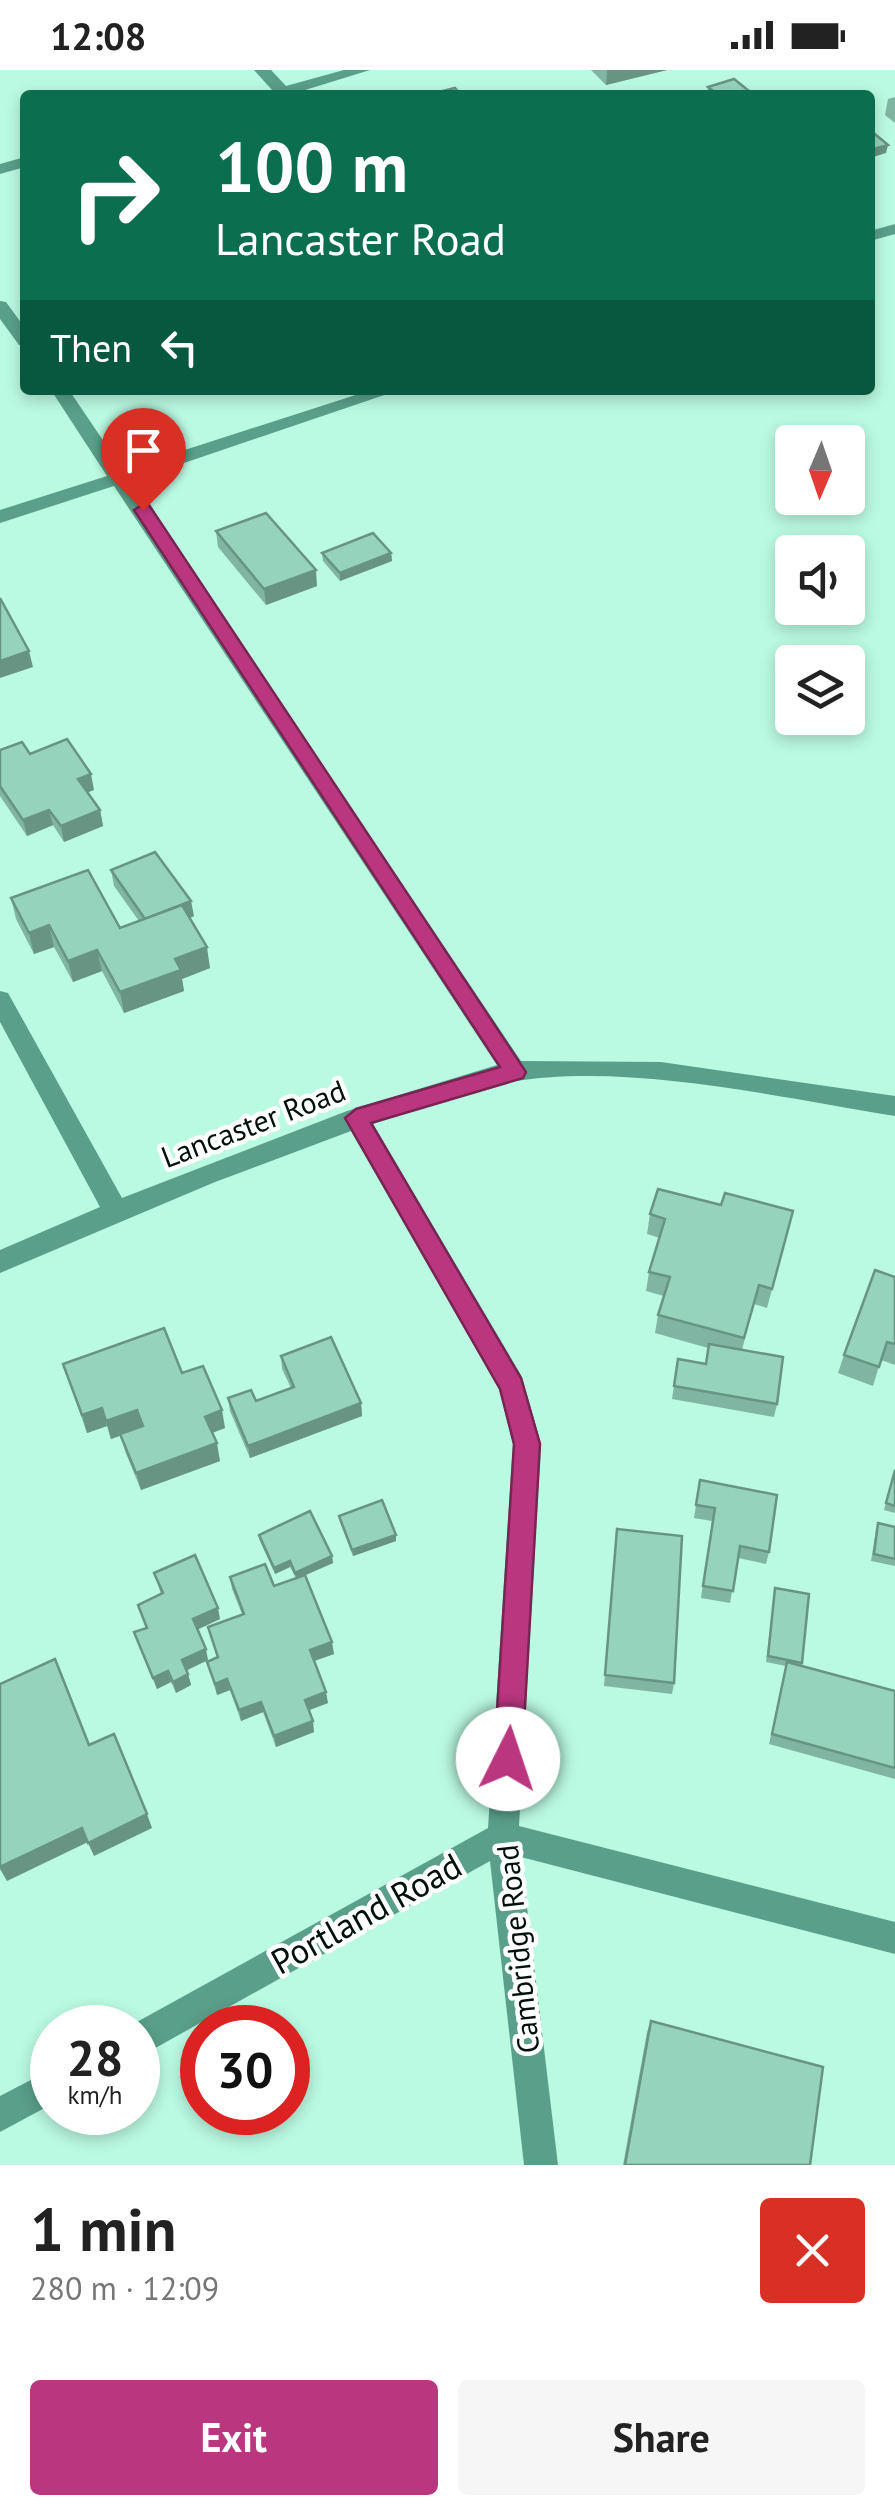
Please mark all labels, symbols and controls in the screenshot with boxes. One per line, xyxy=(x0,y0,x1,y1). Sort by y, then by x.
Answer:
text: 12:08 xyxy=(50,11,146,60)
text: 100 m xyxy=(215,121,408,211)
icon: right xyxy=(50,130,180,260)
text: Lancaster Road xyxy=(215,209,506,267)
icon: left xyxy=(152,320,207,375)
text: Then xyxy=(50,323,132,372)
pin xyxy=(101,408,186,511)
icon: arrive xyxy=(116,423,171,478)
north arrow xyxy=(775,425,865,515)
map controls xyxy=(775,425,865,735)
button: sound xyxy=(775,535,865,625)
button: layers xyxy=(775,645,865,735)
street label: Lancaster Road xyxy=(155,1070,351,1176)
position arrow xyxy=(456,1707,560,1811)
street label: Portland Road xyxy=(263,1842,469,1984)
street label: Cambridge Road xyxy=(487,1843,547,2055)
speed limit sign: 30 xyxy=(180,2005,310,2135)
text: 28 xyxy=(67,2025,123,2090)
text: km/h xyxy=(68,2079,122,2111)
text: 1 min xyxy=(30,2190,176,2268)
button: close xyxy=(760,2198,865,2303)
text: 280 m · 12:09 xyxy=(30,2267,219,2309)
button: Exit xyxy=(30,2380,438,2495)
button: Share xyxy=(458,2380,865,2495)

